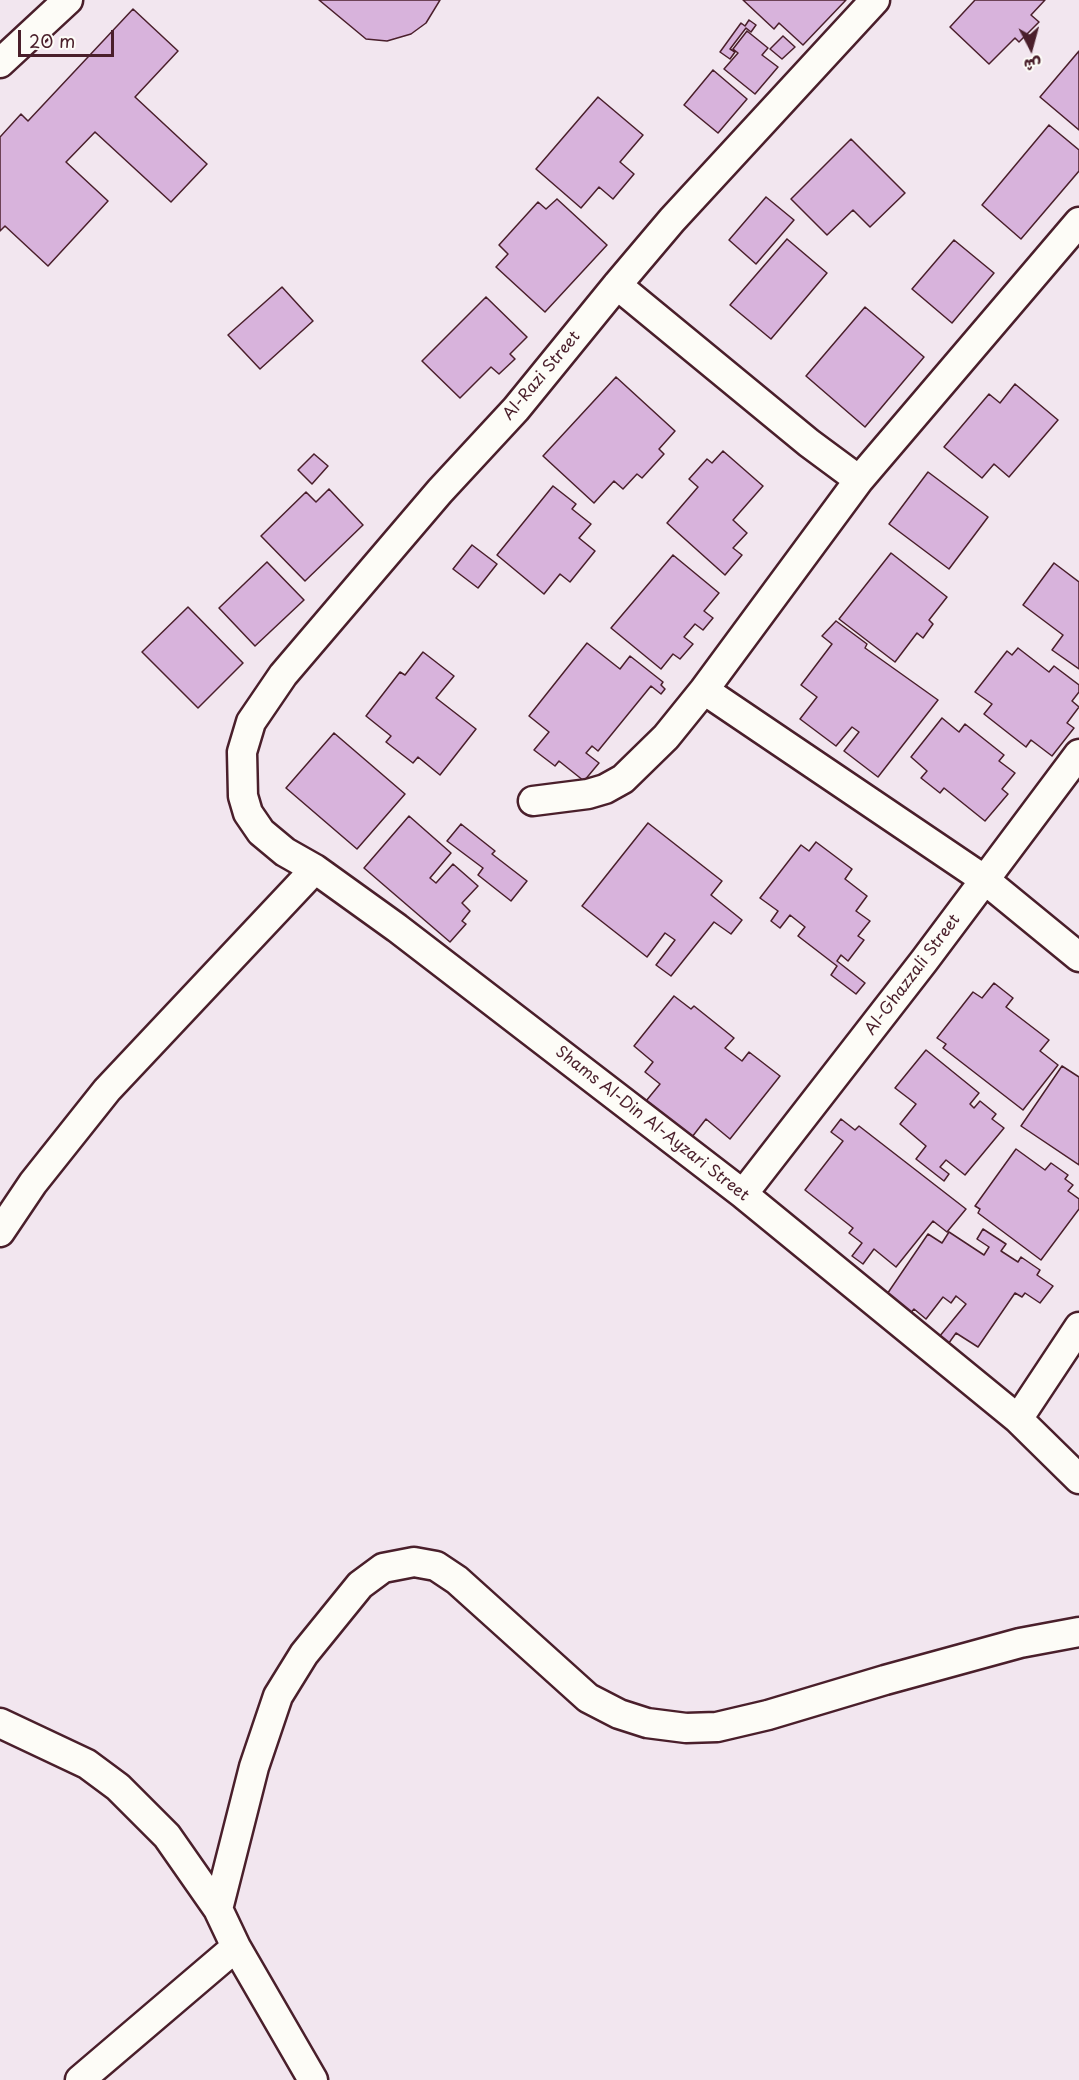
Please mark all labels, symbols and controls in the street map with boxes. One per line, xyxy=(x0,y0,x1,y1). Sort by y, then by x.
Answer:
scale bar xyxy=(21,18,117,56)
north arrow xyxy=(1001,18,1061,78)
text: 20 m xyxy=(29,27,75,54)
text: ش xyxy=(1023,53,1043,79)
street label: Al-Razi Street xyxy=(499,328,585,424)
street label: Al-Ghazzali Street xyxy=(861,911,965,1039)
street label: Shams Al-Din Al-Ayzari Street xyxy=(551,1042,753,1206)

